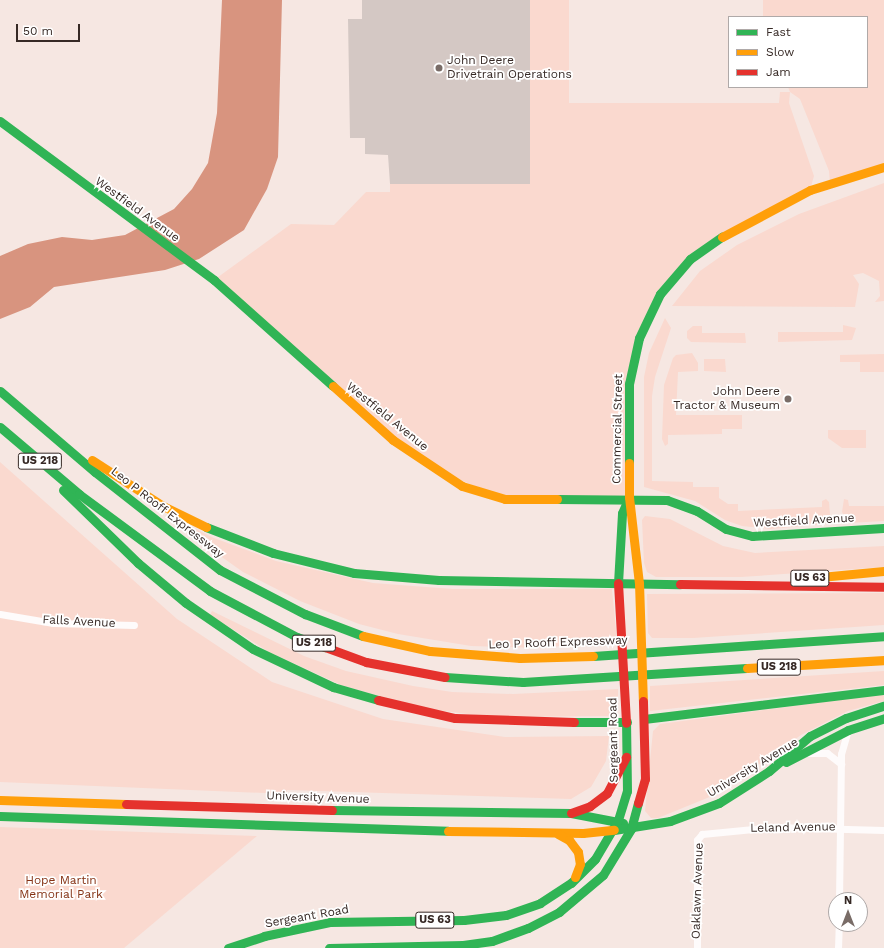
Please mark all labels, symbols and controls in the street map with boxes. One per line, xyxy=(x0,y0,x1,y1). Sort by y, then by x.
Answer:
scale bar xyxy=(18,16,82,42)
legend xyxy=(728,16,868,88)
text: 50 m xyxy=(23,24,53,38)
text: Fast xyxy=(766,25,791,39)
text: Slow xyxy=(766,45,794,59)
place label: John Deere Drivetrain Operations xyxy=(447,54,572,82)
marker: John Deere Drivetrain Operations xyxy=(434,63,444,73)
text: Jam xyxy=(766,65,791,79)
street label: Westfield Avenue xyxy=(92,174,182,246)
street label: Commercial Street xyxy=(610,374,626,484)
street label: Westfield Avenue xyxy=(343,379,431,455)
place label: John Deere Tractor & Museum xyxy=(673,385,780,413)
marker: John Deere Tractor & Museum xyxy=(783,394,793,404)
road number: US 218 xyxy=(17,452,63,470)
street label: Leo P Rooff Expressway xyxy=(107,464,227,562)
street label: Westfield Avenue xyxy=(753,511,855,531)
road number: US 63 xyxy=(790,569,830,587)
street label: Falls Avenue xyxy=(42,613,116,631)
street label: Leo P Rooff Expressway xyxy=(488,633,628,653)
road number: US 218 xyxy=(291,634,337,652)
road number: US 218 xyxy=(756,658,802,676)
street label: Sergeant Road xyxy=(606,697,622,783)
street label: University Avenue xyxy=(705,735,801,801)
street label: University Avenue xyxy=(266,789,370,807)
street label: Leland Avenue xyxy=(750,820,836,836)
street label: Oaklawn Avenue xyxy=(689,842,707,940)
park label: Hope Martin Memorial Park xyxy=(19,874,103,902)
north arrow xyxy=(828,892,868,932)
text: N xyxy=(844,894,852,907)
street label: Sergeant Road xyxy=(264,903,350,931)
road number: US 63 xyxy=(415,911,455,929)

